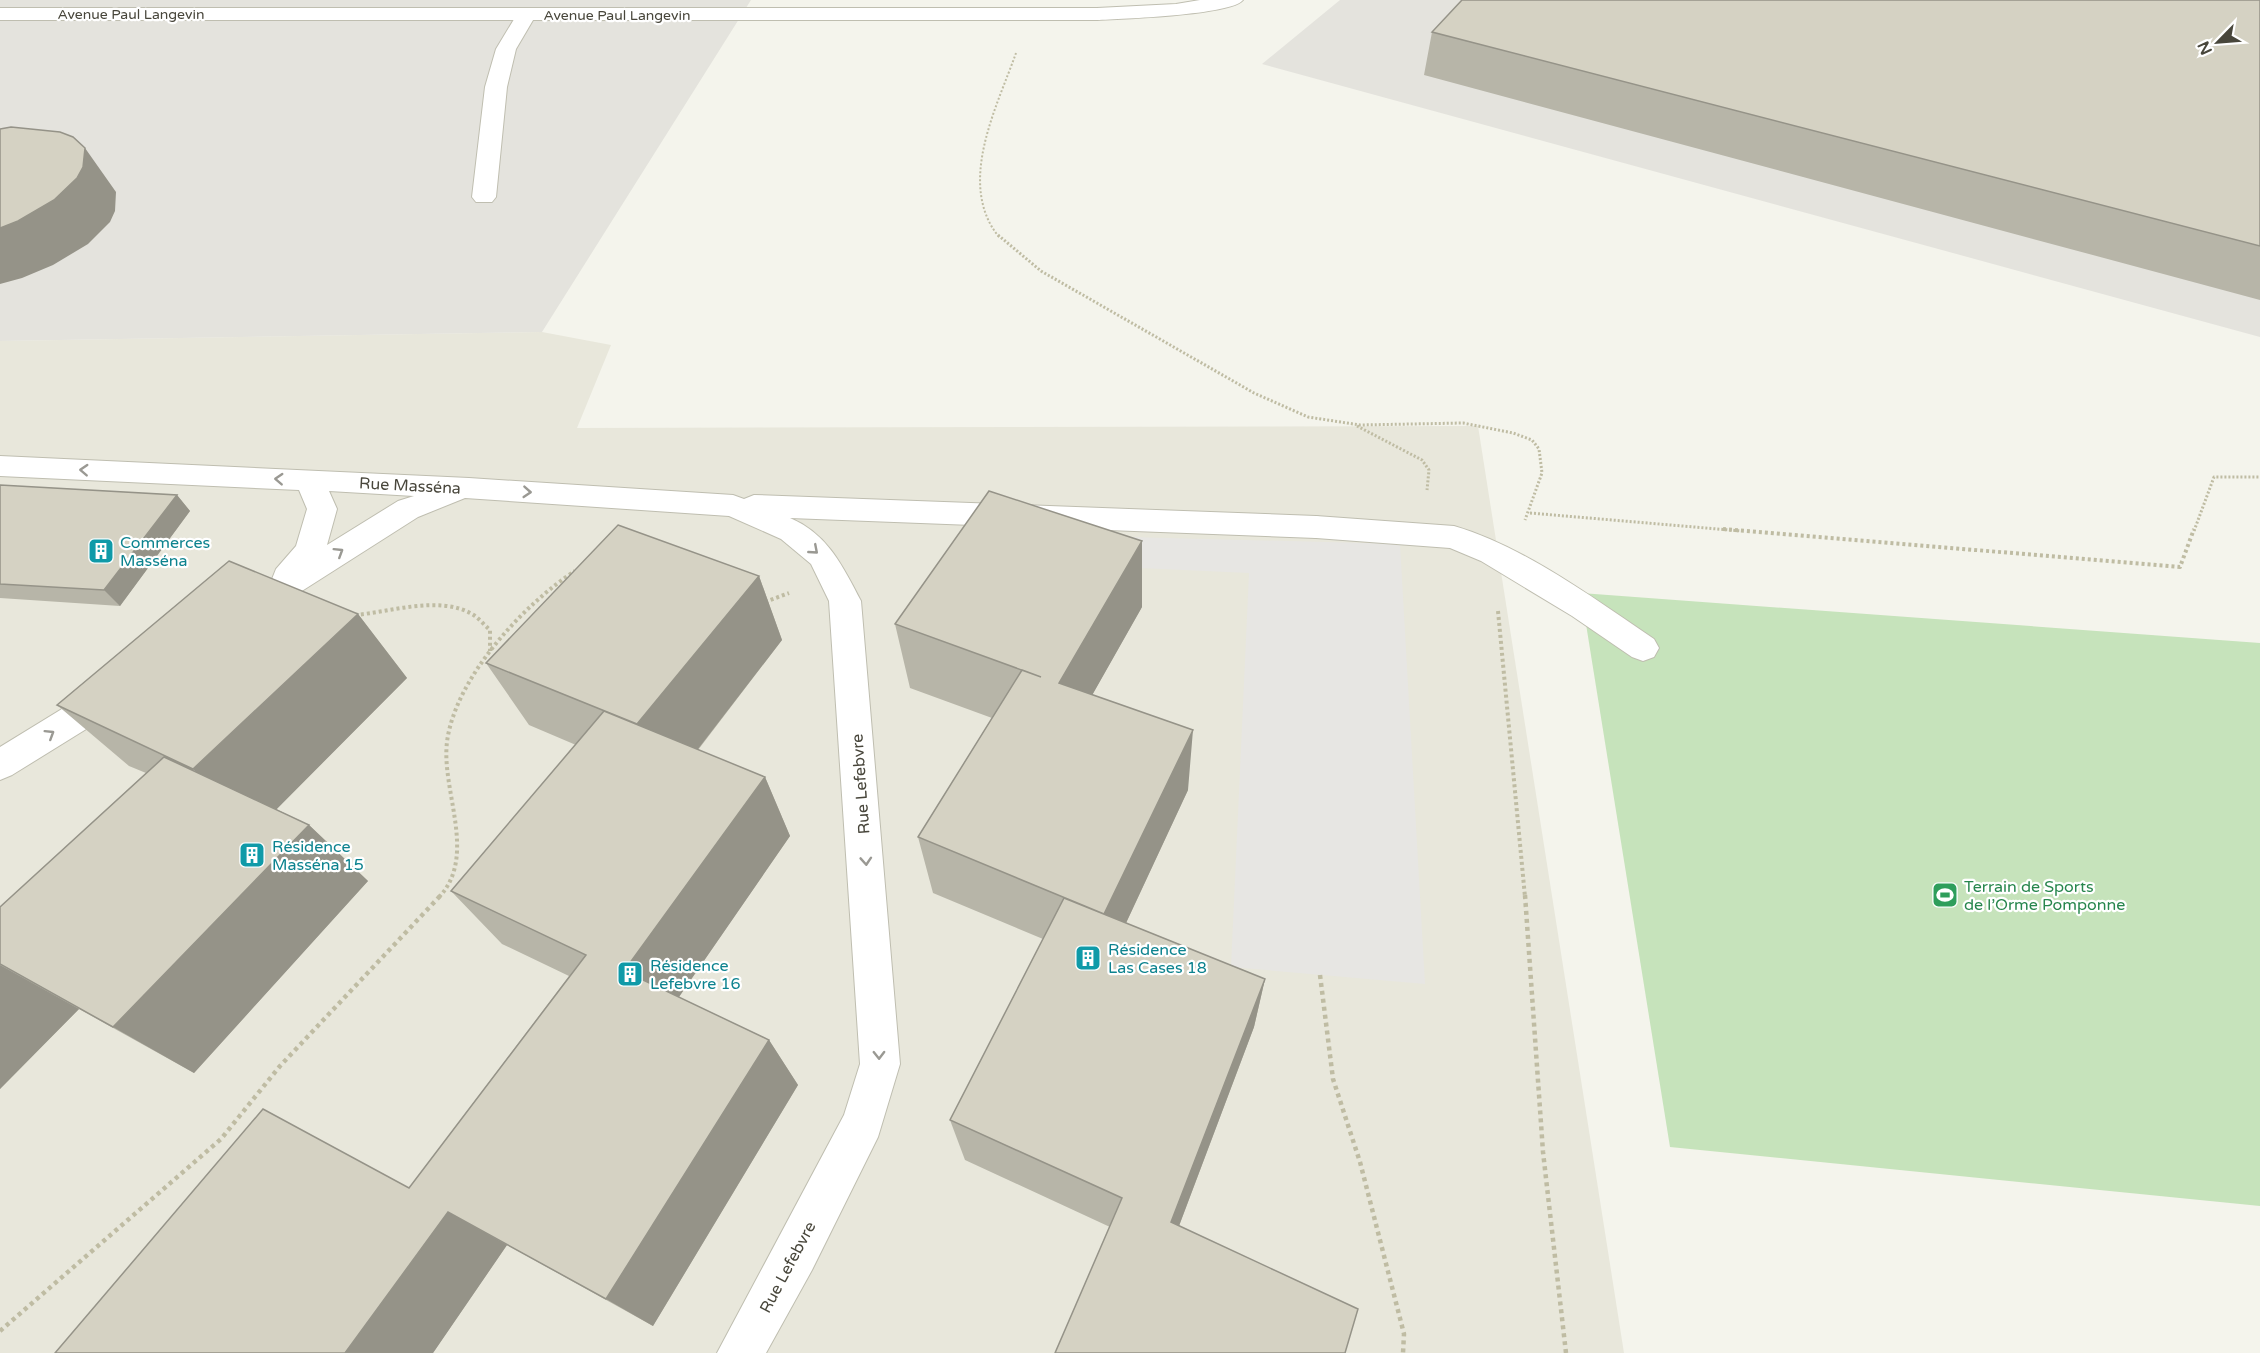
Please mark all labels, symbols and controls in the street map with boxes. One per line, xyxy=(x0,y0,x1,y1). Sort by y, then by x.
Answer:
street label: Avenue Paul Langevin xyxy=(58,6,204,23)
street label: Avenue Paul Langevin xyxy=(544,7,690,24)
north arrow xyxy=(2188,12,2248,72)
text: N xyxy=(2194,38,2217,58)
one-way arrow xyxy=(80,463,89,476)
one-way arrow xyxy=(274,472,283,485)
street label: Rue Masséna xyxy=(359,473,461,499)
one-way arrow xyxy=(523,485,532,498)
place label: Commerces Masséna xyxy=(120,533,210,571)
building icon: Commerces Masséna xyxy=(86,536,116,566)
one-way arrow xyxy=(807,543,818,554)
one-way arrow xyxy=(333,548,343,560)
one-way arrow xyxy=(43,731,54,742)
street label: Rue Lefebvre xyxy=(848,733,874,835)
place label: Résidence Masséna 15 xyxy=(272,837,364,875)
building icon: Résidence Masséna 15 xyxy=(237,840,267,870)
one-way arrow xyxy=(859,857,872,866)
place label: Terrain de Sports de l’Orme Pomponne xyxy=(1964,877,2125,915)
sports icon: Terrain de Sports de l’Orme Pomponne xyxy=(1930,880,1960,910)
place label: Résidence Las Cases 18 xyxy=(1108,940,1207,978)
building icon: Résidence Las Cases 18 xyxy=(1073,943,1103,973)
place label: Résidence Lefebvre 16 xyxy=(650,956,741,994)
building icon: Résidence Lefebvre 16 xyxy=(615,959,645,989)
one-way arrow xyxy=(873,1051,885,1060)
street label: Rue Lefebvre xyxy=(755,1218,820,1317)

